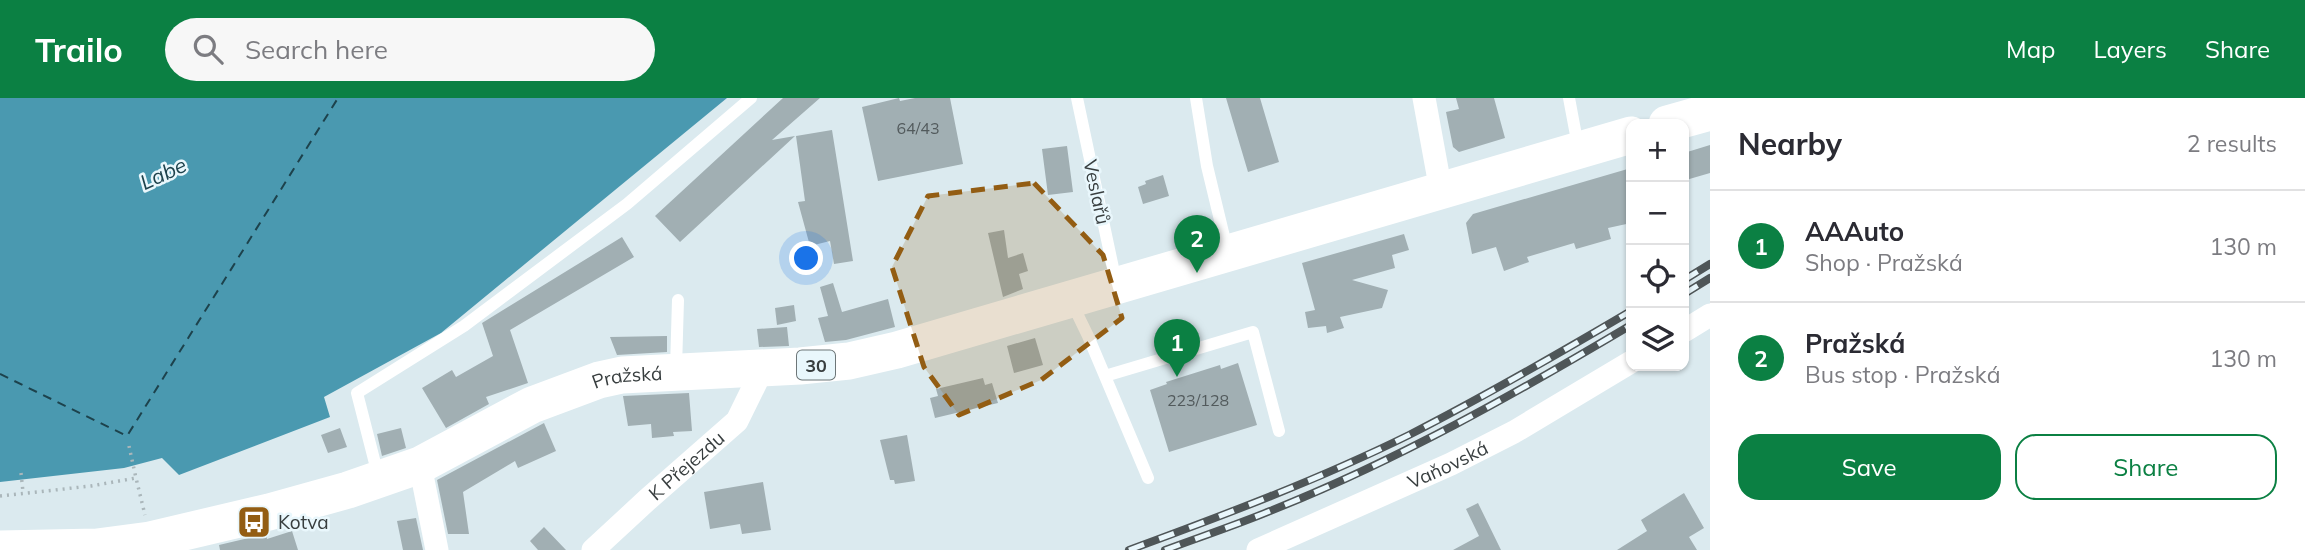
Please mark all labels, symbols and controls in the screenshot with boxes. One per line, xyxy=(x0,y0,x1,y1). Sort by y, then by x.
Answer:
search box xyxy=(165,18,655,81)
text: Trailo xyxy=(35,29,123,70)
icon: search xyxy=(189,30,227,68)
text: Search here xyxy=(245,33,388,66)
text: Map xyxy=(2006,34,2055,64)
text: Layers xyxy=(2093,34,2167,64)
text: Share xyxy=(2205,34,2270,64)
house number: 64/43 xyxy=(897,118,939,138)
map controls xyxy=(1626,119,1689,371)
button: + xyxy=(1626,119,1689,182)
text: Nearby xyxy=(1738,125,1842,163)
text: 2 results xyxy=(2187,129,2277,158)
water label: Labe xyxy=(136,151,190,195)
street label: Veslařů xyxy=(1078,157,1116,227)
button: − xyxy=(1626,182,1689,245)
pin: 2 xyxy=(1174,215,1220,273)
text: AAAuto xyxy=(1805,215,1904,248)
text: 1 xyxy=(1754,232,1768,261)
text: 130 m xyxy=(2209,232,2277,261)
your location xyxy=(789,241,823,275)
button: locate xyxy=(1626,245,1689,308)
text: Shop · Pražská xyxy=(1805,248,1963,277)
button: layers xyxy=(1626,308,1689,371)
pin: 1 xyxy=(1154,319,1200,377)
text: Pražská xyxy=(1805,327,1905,360)
text: 2 xyxy=(1754,344,1768,373)
text: 130 m xyxy=(2209,344,2277,373)
road number: 30 xyxy=(797,351,835,380)
text: Bus stop · Pražská xyxy=(1805,360,2000,389)
street label: Pražská xyxy=(588,361,663,394)
house number: 223/128 xyxy=(1167,390,1229,410)
street label: K Přejezdu xyxy=(643,426,729,505)
button: Save xyxy=(1738,434,2001,500)
button: Share xyxy=(2015,434,2277,500)
street label: Vaňovská xyxy=(1404,435,1492,494)
bus stop icon: Kotva xyxy=(235,503,273,541)
place label: Kotva xyxy=(278,510,329,534)

